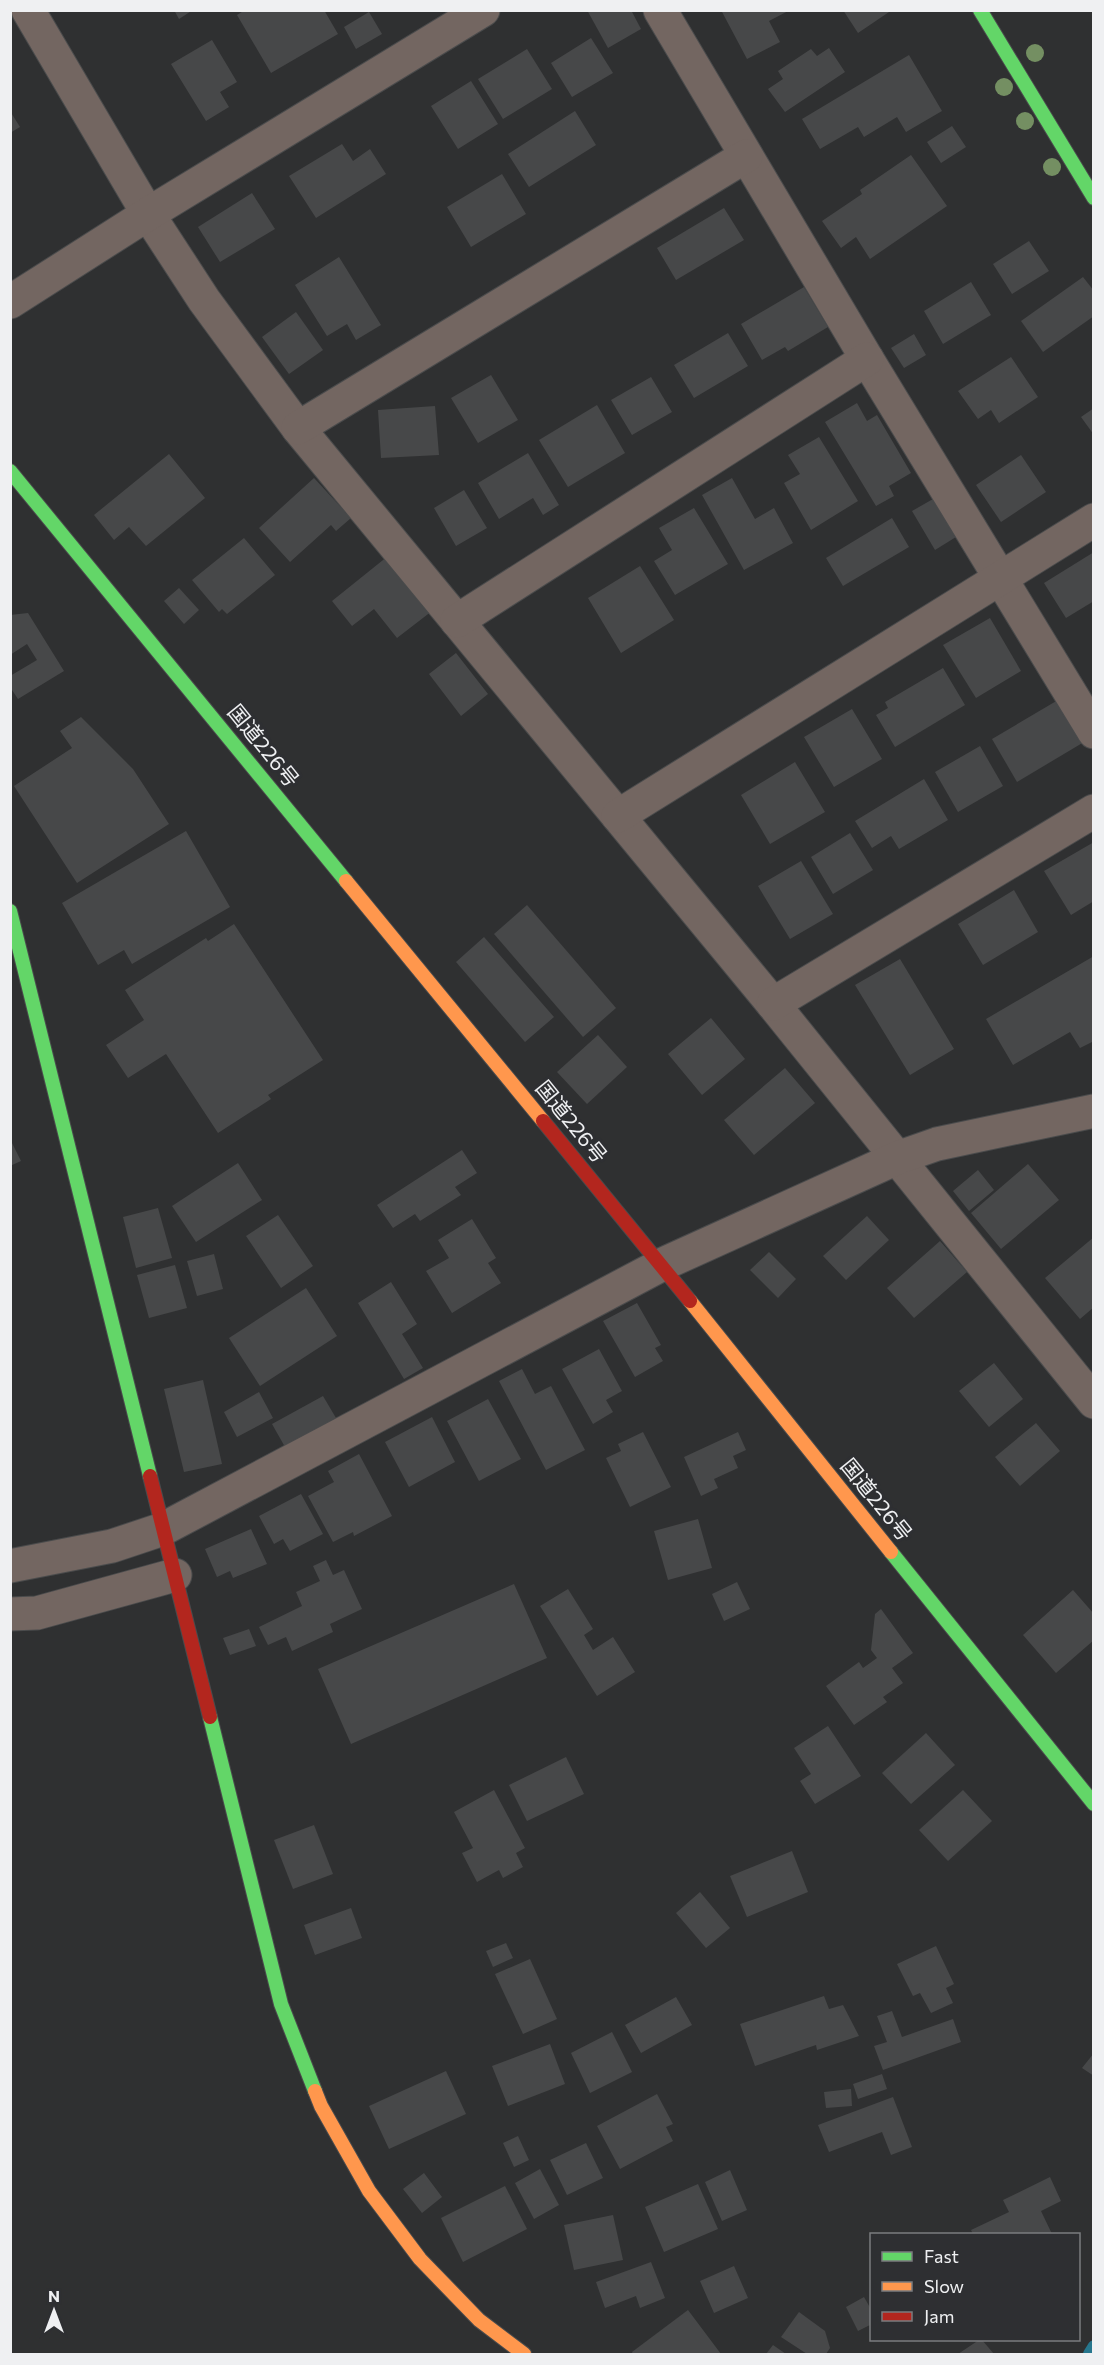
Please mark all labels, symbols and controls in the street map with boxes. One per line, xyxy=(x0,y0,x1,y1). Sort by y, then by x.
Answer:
street label: 国道226号 xyxy=(223,699,305,791)
street label: 国道226号 xyxy=(531,1075,613,1167)
street label: 国道226号 xyxy=(836,1453,918,1545)
legend xyxy=(870,2233,1080,2341)
text: Fast xyxy=(924,2245,959,2267)
text: Slow xyxy=(924,2275,964,2297)
north arrow xyxy=(24,2281,84,2341)
text: N xyxy=(48,2286,60,2305)
text: Jam xyxy=(924,2305,954,2327)

